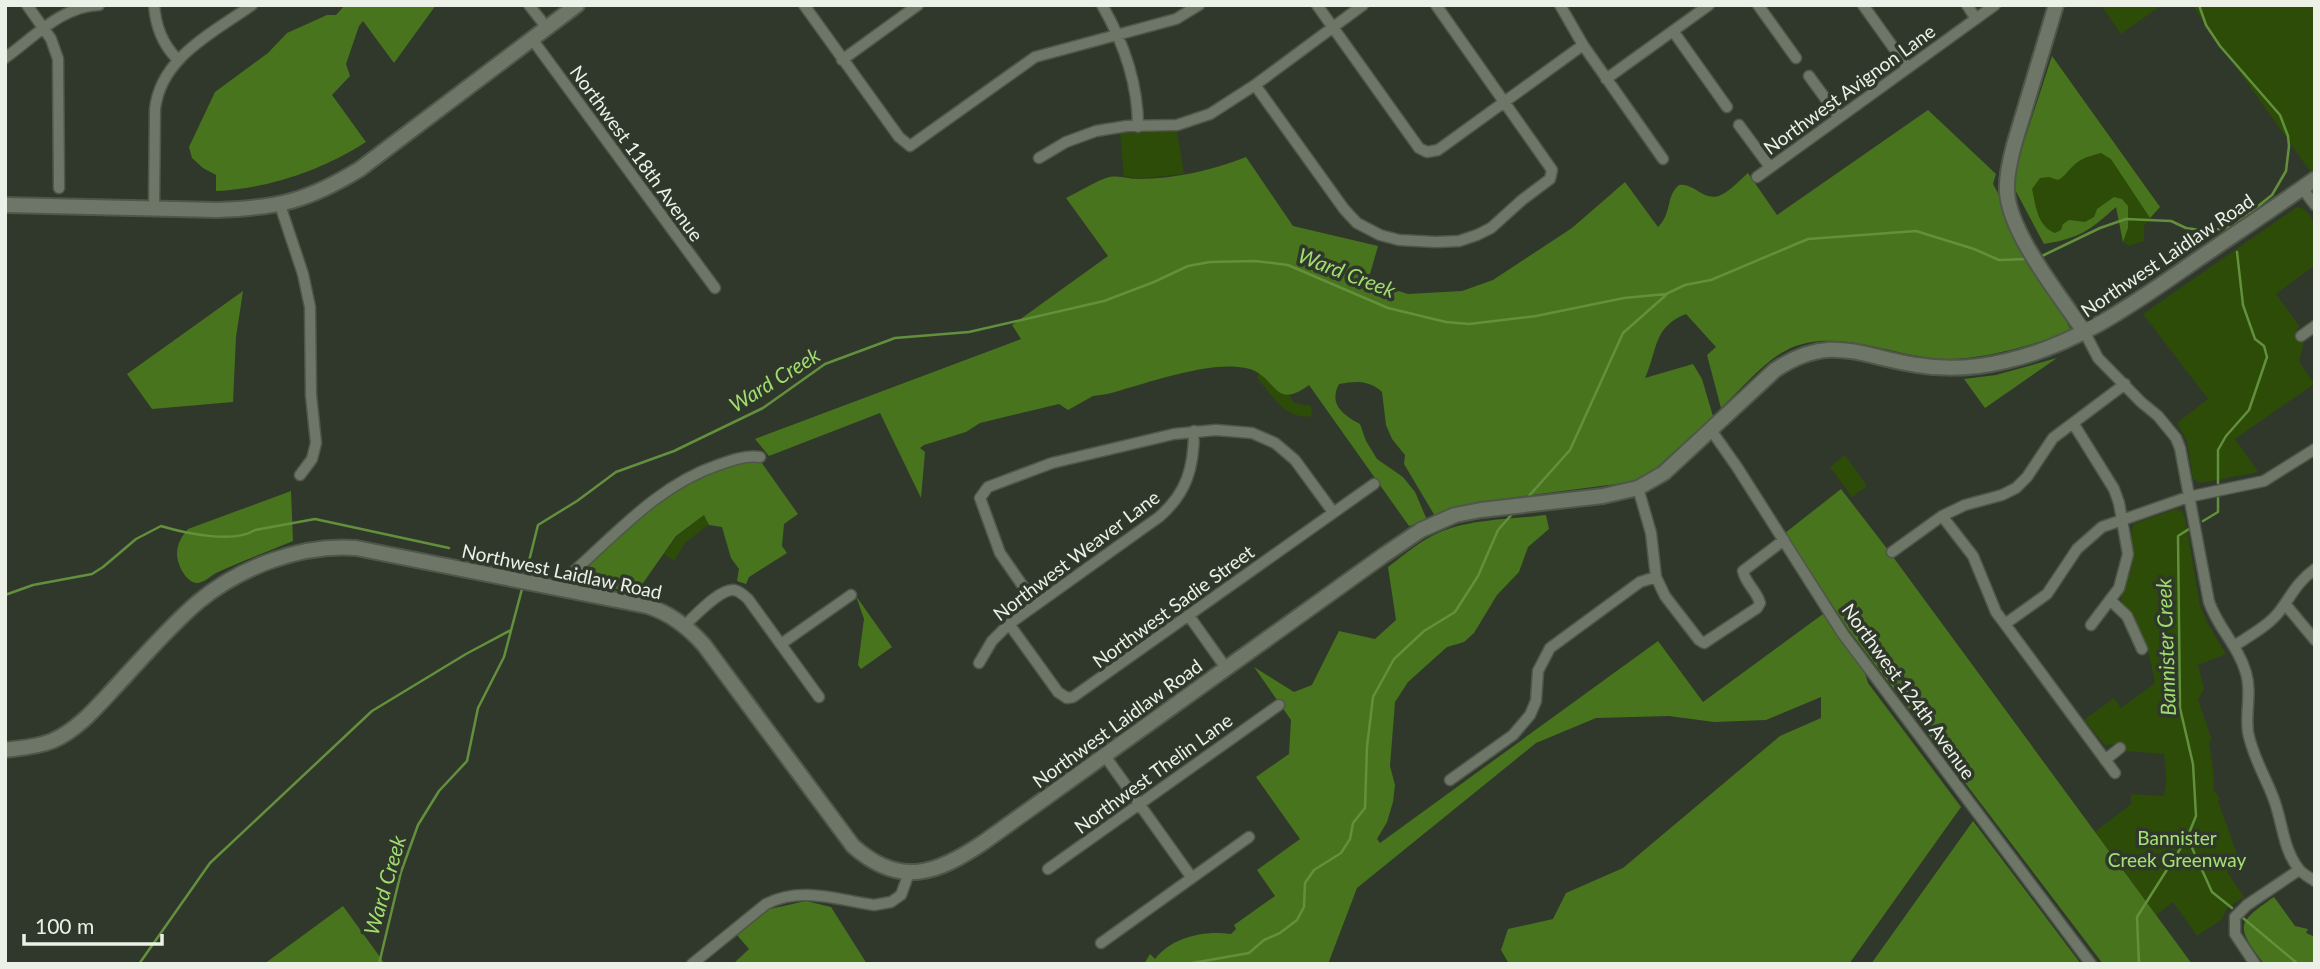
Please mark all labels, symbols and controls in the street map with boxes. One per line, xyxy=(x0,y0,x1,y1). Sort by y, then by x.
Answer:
street label: Northwest Avignon Lane xyxy=(1759,19,1939,159)
street label: Northwest 118th Avenue xyxy=(566,61,708,245)
street label: Northwest Laidlaw Road xyxy=(2076,188,2258,322)
water label: Ward Creek xyxy=(1295,242,1400,302)
water label: Ward Creek xyxy=(724,341,825,417)
street label: Northwest Weaver Lane xyxy=(988,485,1164,625)
street label: Northwest Laidlaw Road xyxy=(460,539,664,603)
street label: Northwest Sadie Street xyxy=(1088,540,1258,672)
water label: Bannister Creek xyxy=(2150,577,2180,716)
street label: Northwest 124th Avenue xyxy=(1838,599,1980,783)
street label: Northwest Laidlaw Road xyxy=(1028,654,1206,792)
street label: Northwest Thelin Lane xyxy=(1070,708,1236,838)
park label: Bannister Creek Greenway xyxy=(2108,826,2246,871)
water label: Ward Creek xyxy=(358,831,410,938)
scale bar xyxy=(24,902,163,946)
text: 100 m xyxy=(35,913,94,938)

